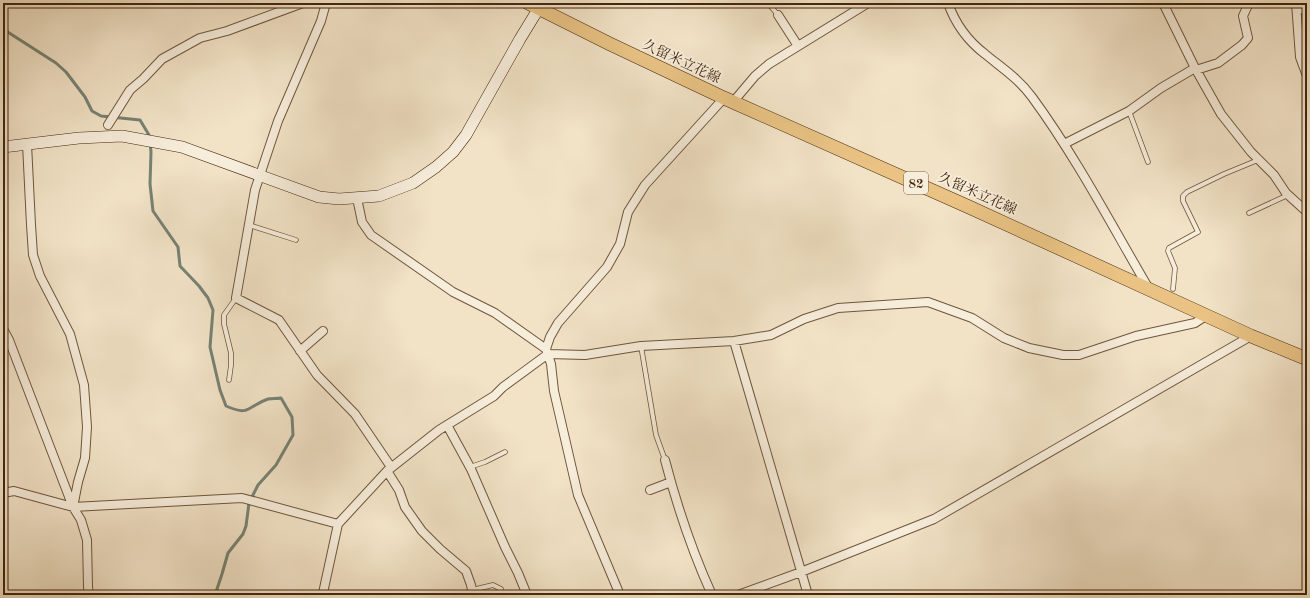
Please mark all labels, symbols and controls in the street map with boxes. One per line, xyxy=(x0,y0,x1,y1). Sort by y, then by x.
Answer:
street label: 久留米立花線 xyxy=(641,37,723,86)
street label: 久留米立花線 xyxy=(936,170,1019,217)
road number: 82 xyxy=(904,172,928,194)

